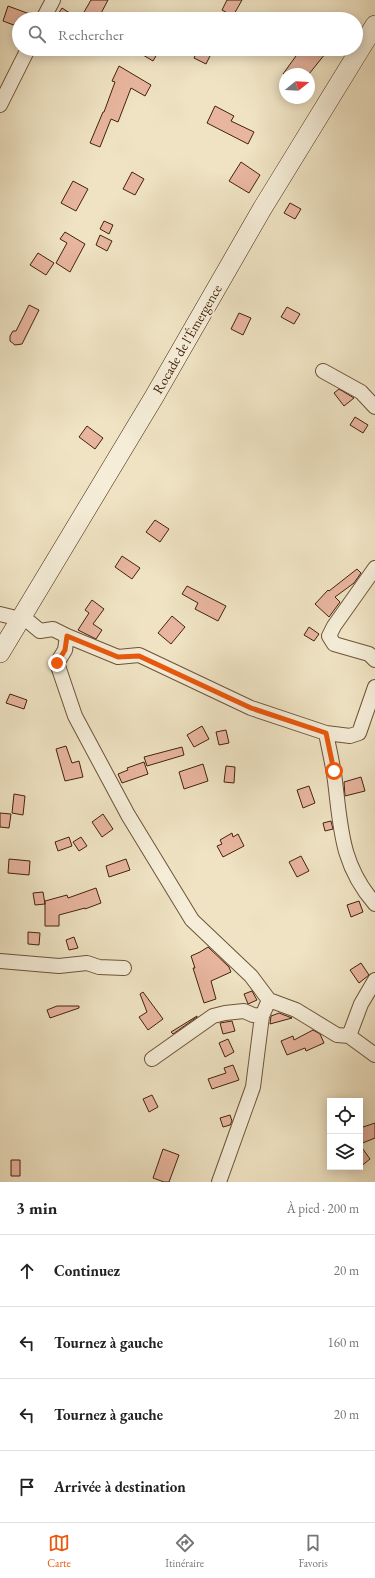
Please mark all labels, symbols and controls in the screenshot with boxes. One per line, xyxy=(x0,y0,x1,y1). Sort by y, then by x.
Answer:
search box xyxy=(12,12,363,56)
icon: search xyxy=(26,23,48,45)
text: Rechercher xyxy=(58,25,124,44)
north arrow xyxy=(279,68,315,104)
street label: Rocade de l'Émergence xyxy=(148,281,226,397)
route end xyxy=(48,654,66,672)
route start xyxy=(325,762,343,780)
map controls xyxy=(327,1098,363,1170)
button: locate xyxy=(327,1098,363,1134)
button: layers xyxy=(327,1134,363,1170)
text: 3 min xyxy=(16,1197,57,1219)
text: À pied · 200 m xyxy=(287,1200,359,1217)
icon: ahead xyxy=(16,1260,38,1282)
text: Continuez xyxy=(54,1261,120,1280)
text: 20 m xyxy=(334,1262,359,1279)
icon: left xyxy=(16,1332,38,1354)
text: Tournez à gauche xyxy=(54,1333,163,1352)
text: 160 m xyxy=(328,1334,359,1351)
icon: left xyxy=(16,1404,38,1426)
text: Tournez à gauche xyxy=(54,1405,163,1424)
text: 20 m xyxy=(334,1406,359,1423)
icon: arrive xyxy=(16,1476,38,1498)
text: Arrivée à destination xyxy=(54,1477,186,1496)
tab: Carte xyxy=(47,1532,71,1570)
tab: Itinéraire xyxy=(165,1532,204,1570)
tab: Favoris xyxy=(298,1532,328,1570)

